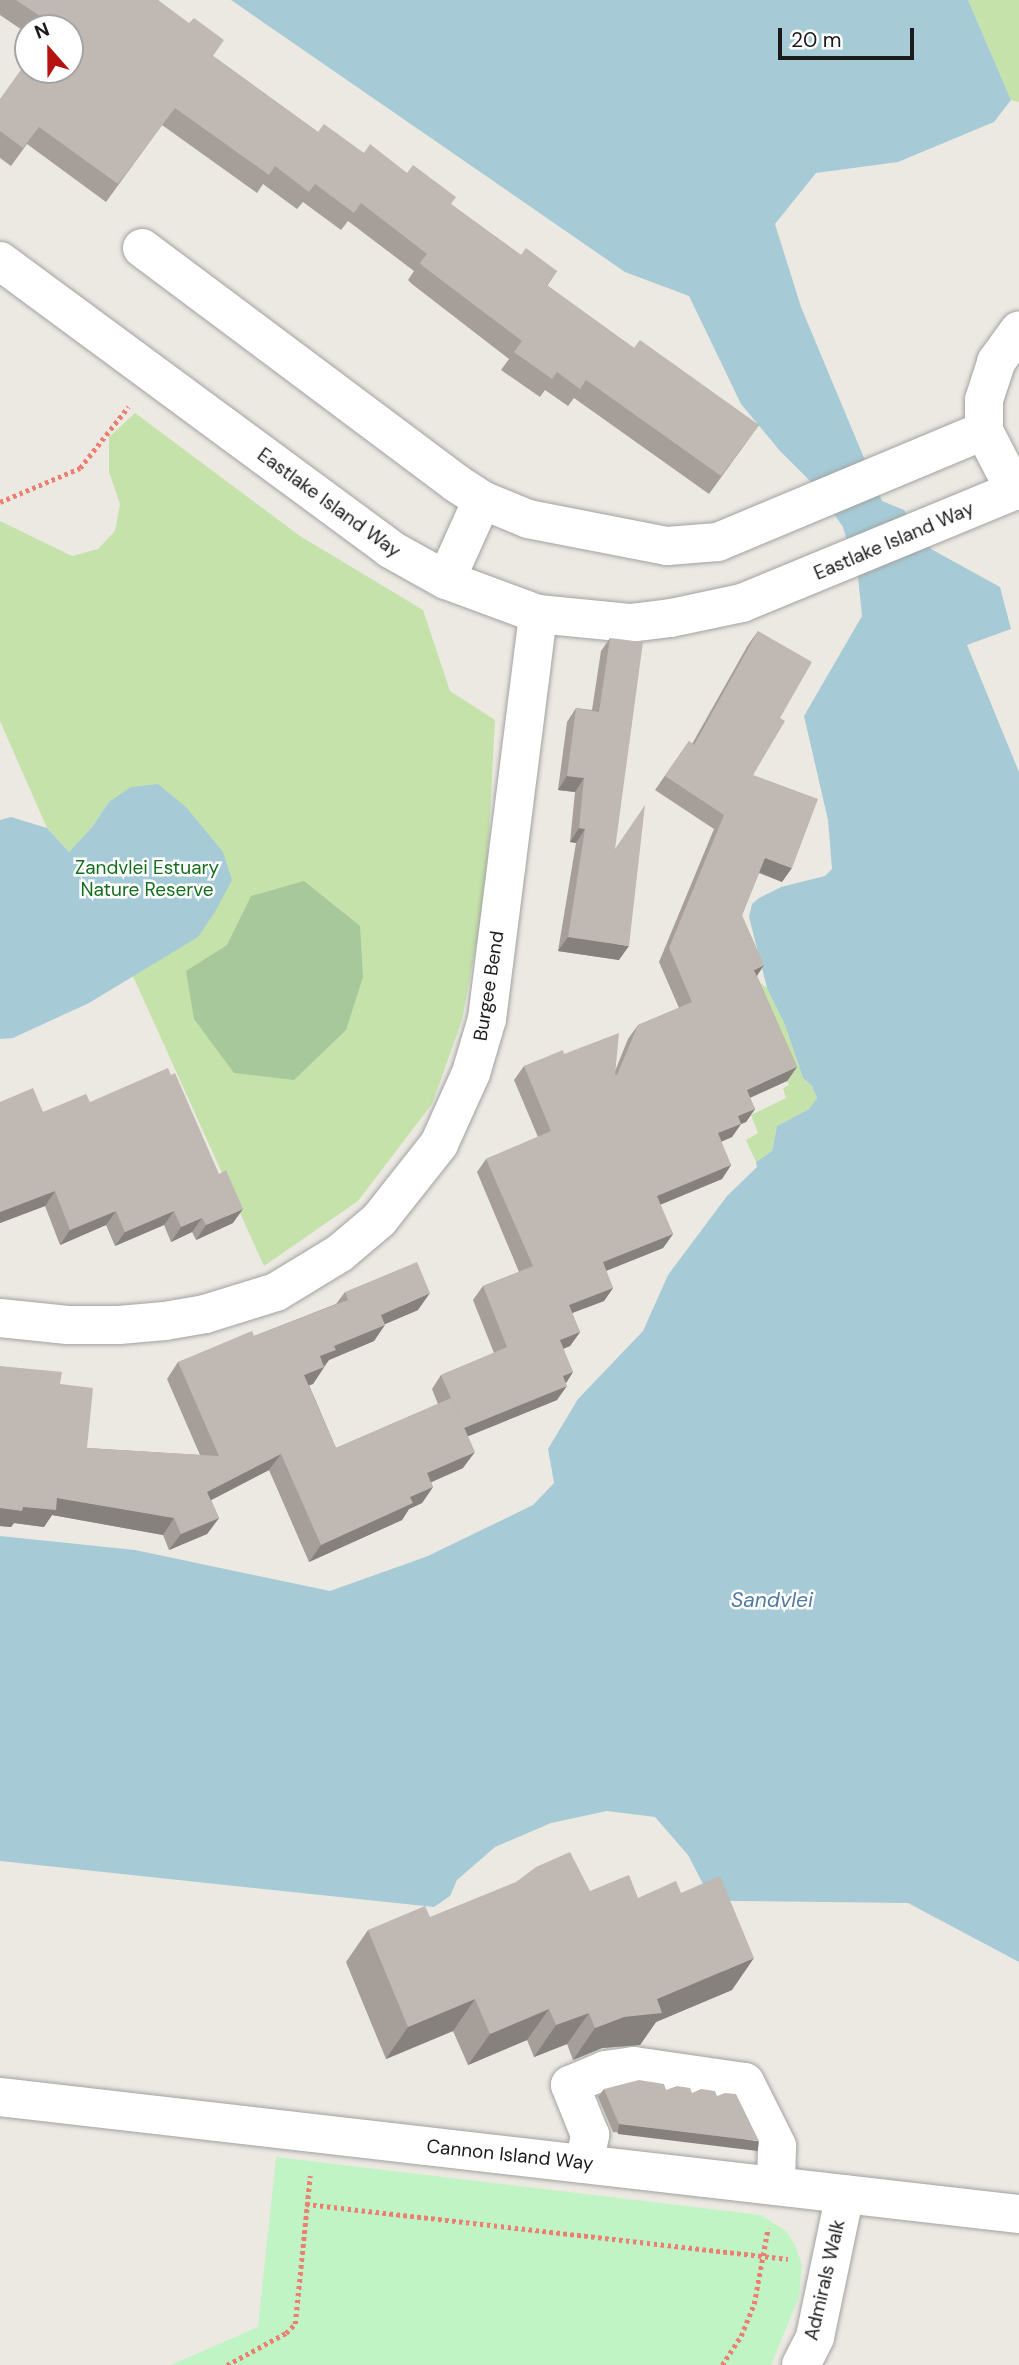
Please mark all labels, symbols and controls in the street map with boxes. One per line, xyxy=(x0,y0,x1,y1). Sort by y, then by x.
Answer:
north arrow xyxy=(14,14,84,84)
scale bar xyxy=(781,14,918,58)
text: N xyxy=(31,17,53,45)
text: 20 m xyxy=(791,26,842,54)
street label: Eastlake Island Way xyxy=(253,443,405,563)
street label: Eastlake Island Way xyxy=(811,497,977,585)
park label: Zandvlei Estuary Nature Reserve xyxy=(75,857,219,901)
street label: Burgee Bend xyxy=(469,929,509,1043)
water label: Sandvlei xyxy=(731,1587,813,1613)
street label: Cannon Island Way xyxy=(426,2135,594,2175)
street label: Admirals Walk xyxy=(800,2217,850,2343)

